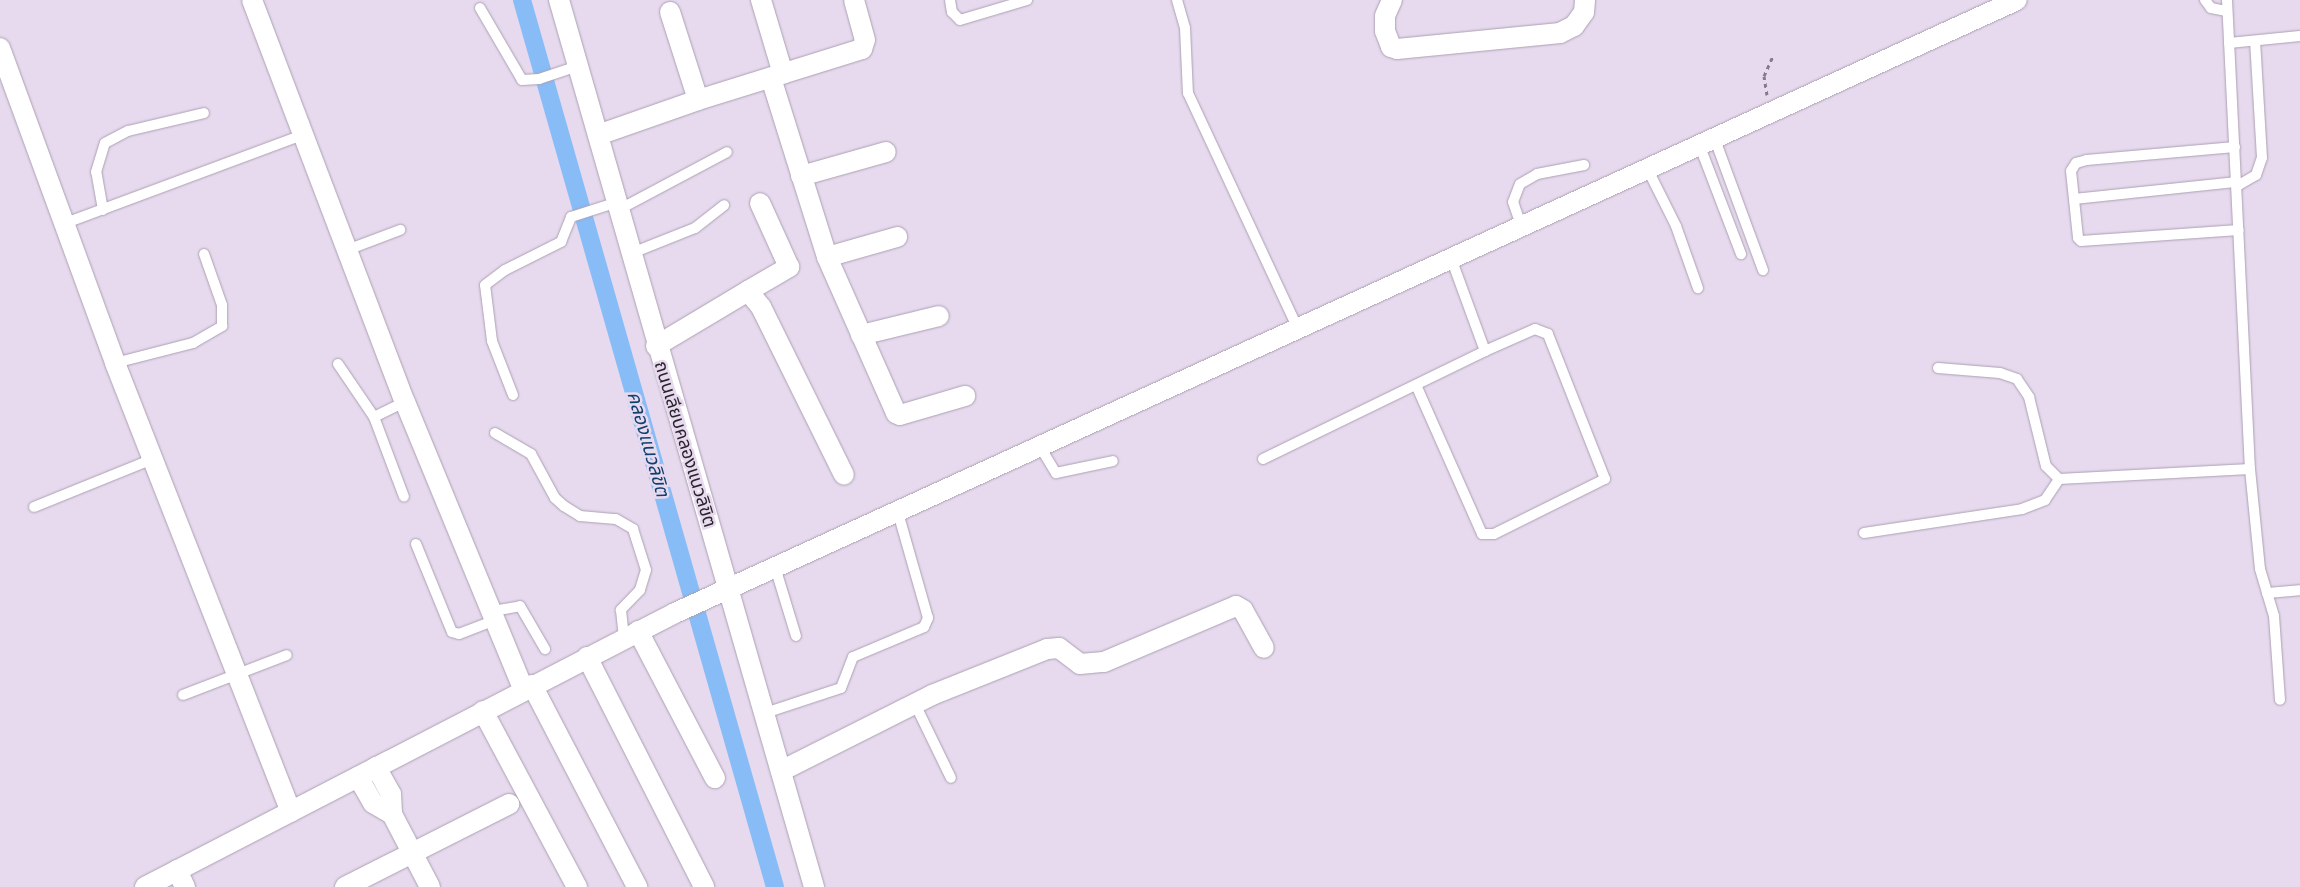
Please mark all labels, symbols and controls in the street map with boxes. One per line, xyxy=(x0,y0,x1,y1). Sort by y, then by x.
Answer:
street label: ถนนเลียบคลองแนวลิขิต xyxy=(650,358,722,530)
water label: คลองแนวลิขิต xyxy=(622,389,674,499)

